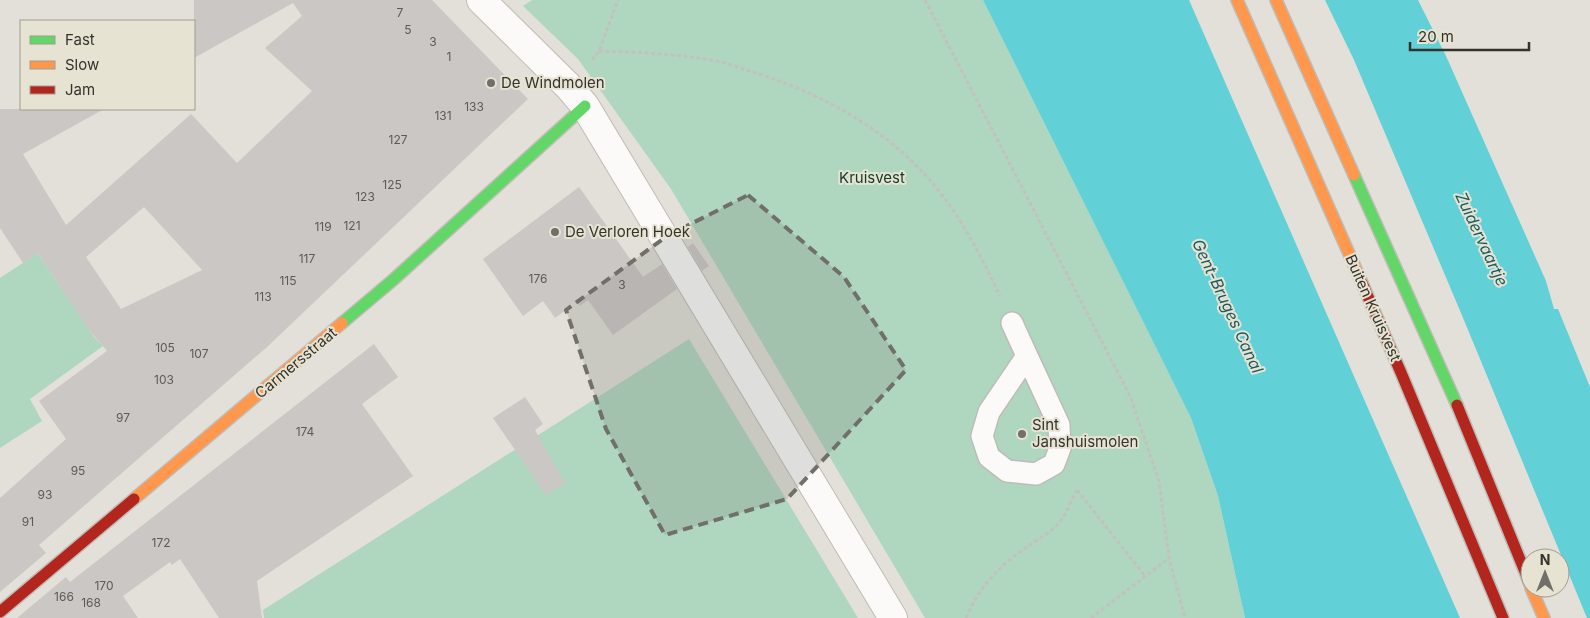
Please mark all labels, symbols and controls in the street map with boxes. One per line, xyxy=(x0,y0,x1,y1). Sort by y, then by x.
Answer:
house number: 7 xyxy=(397,5,404,20)
legend xyxy=(20,20,195,110)
scale bar xyxy=(1410,20,1529,52)
house number: 5 xyxy=(404,22,412,37)
text: 20 m xyxy=(1418,27,1454,46)
text: Fast xyxy=(65,30,95,49)
house number: 3 xyxy=(429,34,437,49)
house number: 1 xyxy=(447,49,451,64)
text: Slow xyxy=(65,55,99,74)
place label: De Windmolen xyxy=(501,73,605,92)
marker: De Windmolen xyxy=(485,77,497,89)
text: Jam xyxy=(65,80,95,99)
house number: 133 xyxy=(464,99,484,114)
house number: 131 xyxy=(434,108,452,123)
house number: 127 xyxy=(389,132,408,147)
park label: Kruisvest xyxy=(839,168,905,187)
house number: 125 xyxy=(382,177,402,192)
house number: 123 xyxy=(355,189,375,204)
water label: Zuidervaartje xyxy=(1451,189,1513,289)
house number: 121 xyxy=(343,218,361,233)
house number: 119 xyxy=(314,219,332,234)
place label: De Verloren Hoek xyxy=(565,222,691,241)
marker: De Verloren Hoek xyxy=(549,226,561,238)
water label: Gent-Bruges Canal xyxy=(1188,236,1268,376)
house number: 117 xyxy=(299,251,315,266)
street label: Buiten Kruisvest xyxy=(1341,252,1406,364)
house number: 176 xyxy=(529,271,547,286)
house number: 115 xyxy=(279,273,297,288)
house number: 3 xyxy=(618,277,626,292)
house number: 113 xyxy=(254,289,272,304)
street label: Carmersstraat xyxy=(251,323,341,402)
house number: 105 xyxy=(155,340,175,355)
house number: 107 xyxy=(189,346,209,361)
house number: 103 xyxy=(154,372,174,387)
house number: 97 xyxy=(116,410,130,425)
place label: Sint Janshuismolen xyxy=(1032,415,1138,451)
house number: 174 xyxy=(296,424,315,439)
marker: Sint Janshuismolen xyxy=(1016,428,1028,440)
house number: 95 xyxy=(71,463,85,478)
house number: 93 xyxy=(38,487,52,502)
house number: 91 xyxy=(22,514,34,529)
house number: 172 xyxy=(152,535,171,550)
north arrow xyxy=(1520,548,1570,598)
text: N xyxy=(1540,551,1550,568)
house number: 170 xyxy=(94,578,114,593)
house number: 166 xyxy=(54,589,74,604)
house number: 168 xyxy=(81,595,101,610)

